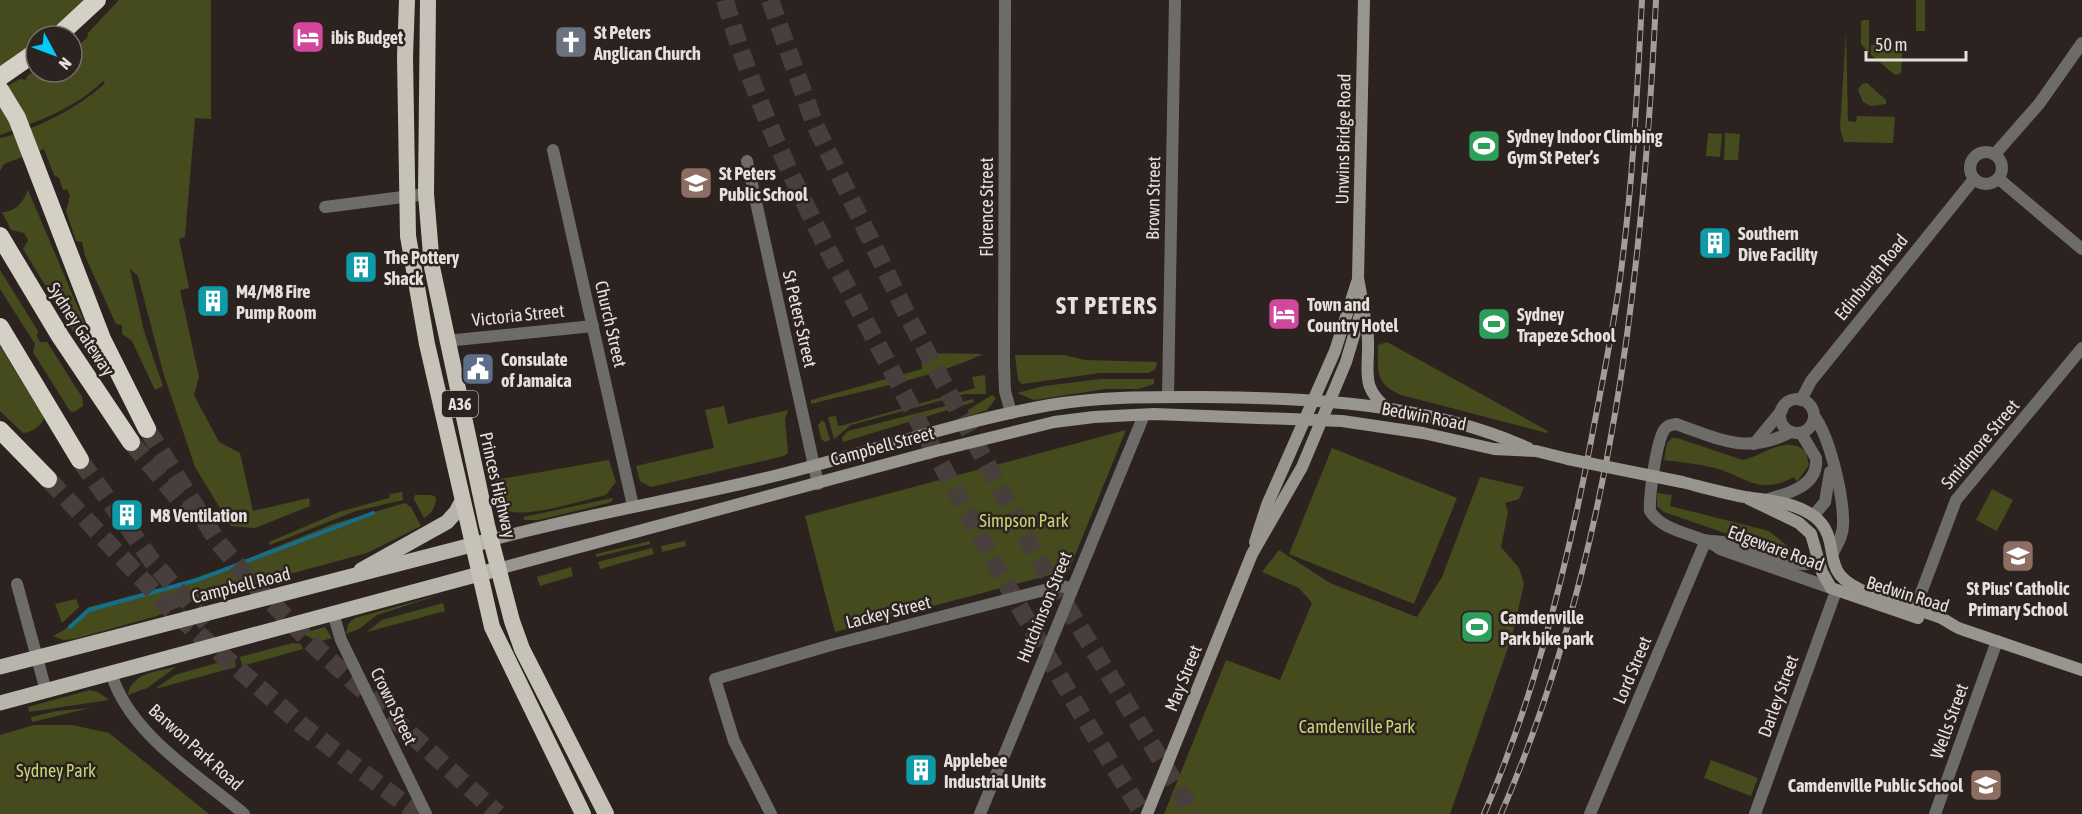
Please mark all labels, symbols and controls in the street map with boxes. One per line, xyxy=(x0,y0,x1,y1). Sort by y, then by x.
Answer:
hotel icon: ibis Budget xyxy=(290,19,326,55)
place label: St Peters Anglican Church xyxy=(593,22,701,64)
north arrow xyxy=(24,24,84,84)
church icon: St Peters Anglican Church xyxy=(553,24,589,60)
scale bar xyxy=(1866,24,1966,62)
place label: ibis Budget xyxy=(331,27,404,48)
text: 50 m xyxy=(1875,34,1907,55)
text: N xyxy=(55,54,75,73)
street label: Unwins Bridge Road xyxy=(1331,73,1355,205)
place label: Sydney Indoor Climbing Gym St Peter’s xyxy=(1507,126,1663,168)
sports icon: Sydney Indoor Climbing Gym St Peter’s xyxy=(1466,128,1502,164)
street label: Brown Street xyxy=(1142,156,1164,240)
street label: Florence Street xyxy=(976,157,997,257)
place label: St Peters Public School xyxy=(719,163,808,205)
school or university icon: St Peters Public School xyxy=(678,165,714,201)
place label: Southern Dive Facility xyxy=(1738,223,1818,265)
building icon: Southern Dive Facility xyxy=(1697,225,1733,261)
street label: Edinburgh Road xyxy=(1830,230,1912,324)
place label: The Pottery Shack xyxy=(384,247,460,289)
building icon: The Pottery Shack xyxy=(343,249,379,285)
street label: St Peters Street xyxy=(779,268,821,370)
street label: Sydney Gateway xyxy=(43,278,119,380)
street label: Church Street xyxy=(591,279,631,369)
place label: M4/M8 Fire Pump Room xyxy=(236,281,316,323)
building icon: M4/M8 Fire Pump Room xyxy=(195,283,231,319)
district label: ST PETERS xyxy=(1056,292,1158,319)
place label: Town and Country Hotel xyxy=(1307,294,1398,336)
hotel icon: Town and Country Hotel xyxy=(1266,296,1302,332)
street label: Victoria Street xyxy=(471,300,565,330)
place label: Sydney Trapeze School xyxy=(1517,304,1616,346)
sports icon: Sydney Trapeze School xyxy=(1476,306,1512,342)
place label: Consulate of Jamaica xyxy=(501,349,572,391)
public building icon: Consulate of Jamaica xyxy=(460,351,496,387)
road number: A36 xyxy=(442,391,478,417)
street label: Smidmore Street xyxy=(1937,395,2023,493)
street label: Bedwin Road xyxy=(1380,398,1468,434)
street label: Campbell Street xyxy=(828,422,936,470)
street label: Princes Highway xyxy=(476,430,520,540)
building icon: M8 Ventilation xyxy=(109,497,145,533)
place label: M8 Ventilation xyxy=(150,505,247,526)
park label: Simpson Park xyxy=(979,510,1069,531)
street label: Edgeware Road xyxy=(1725,521,1827,575)
school or university icon: St Pius' Catholic Primary School xyxy=(2000,538,2036,574)
street label: Hutchinson Street xyxy=(1012,548,1076,666)
street label: Campbell Road xyxy=(189,563,293,607)
street label: Bedwin Road xyxy=(1864,571,1952,617)
place label: St Pius' Catholic Primary School xyxy=(1967,578,2070,620)
street label: Lackey Street xyxy=(843,591,933,633)
place label: Camdenville Park bike park xyxy=(1500,607,1595,649)
sports icon: Camdenville Park bike park xyxy=(1459,609,1495,645)
street label: Lord Street xyxy=(1608,633,1656,707)
street label: May Street xyxy=(1160,642,1206,714)
street label: Darley Street xyxy=(1753,652,1803,740)
street label: Crown Street xyxy=(366,664,422,748)
street label: Wells Street xyxy=(1926,681,1972,761)
street label: Barwon Park Road xyxy=(145,699,247,795)
park label: Camdenville Park xyxy=(1299,716,1415,737)
place label: Applebee Industrial Units xyxy=(943,750,1047,792)
building icon: Applebee Industrial Units xyxy=(903,752,939,788)
park label: Sydney Park xyxy=(16,760,96,781)
school or university icon: Camdenville Public School xyxy=(1968,767,2004,803)
place label: Camdenville Public School xyxy=(1788,775,1963,796)

